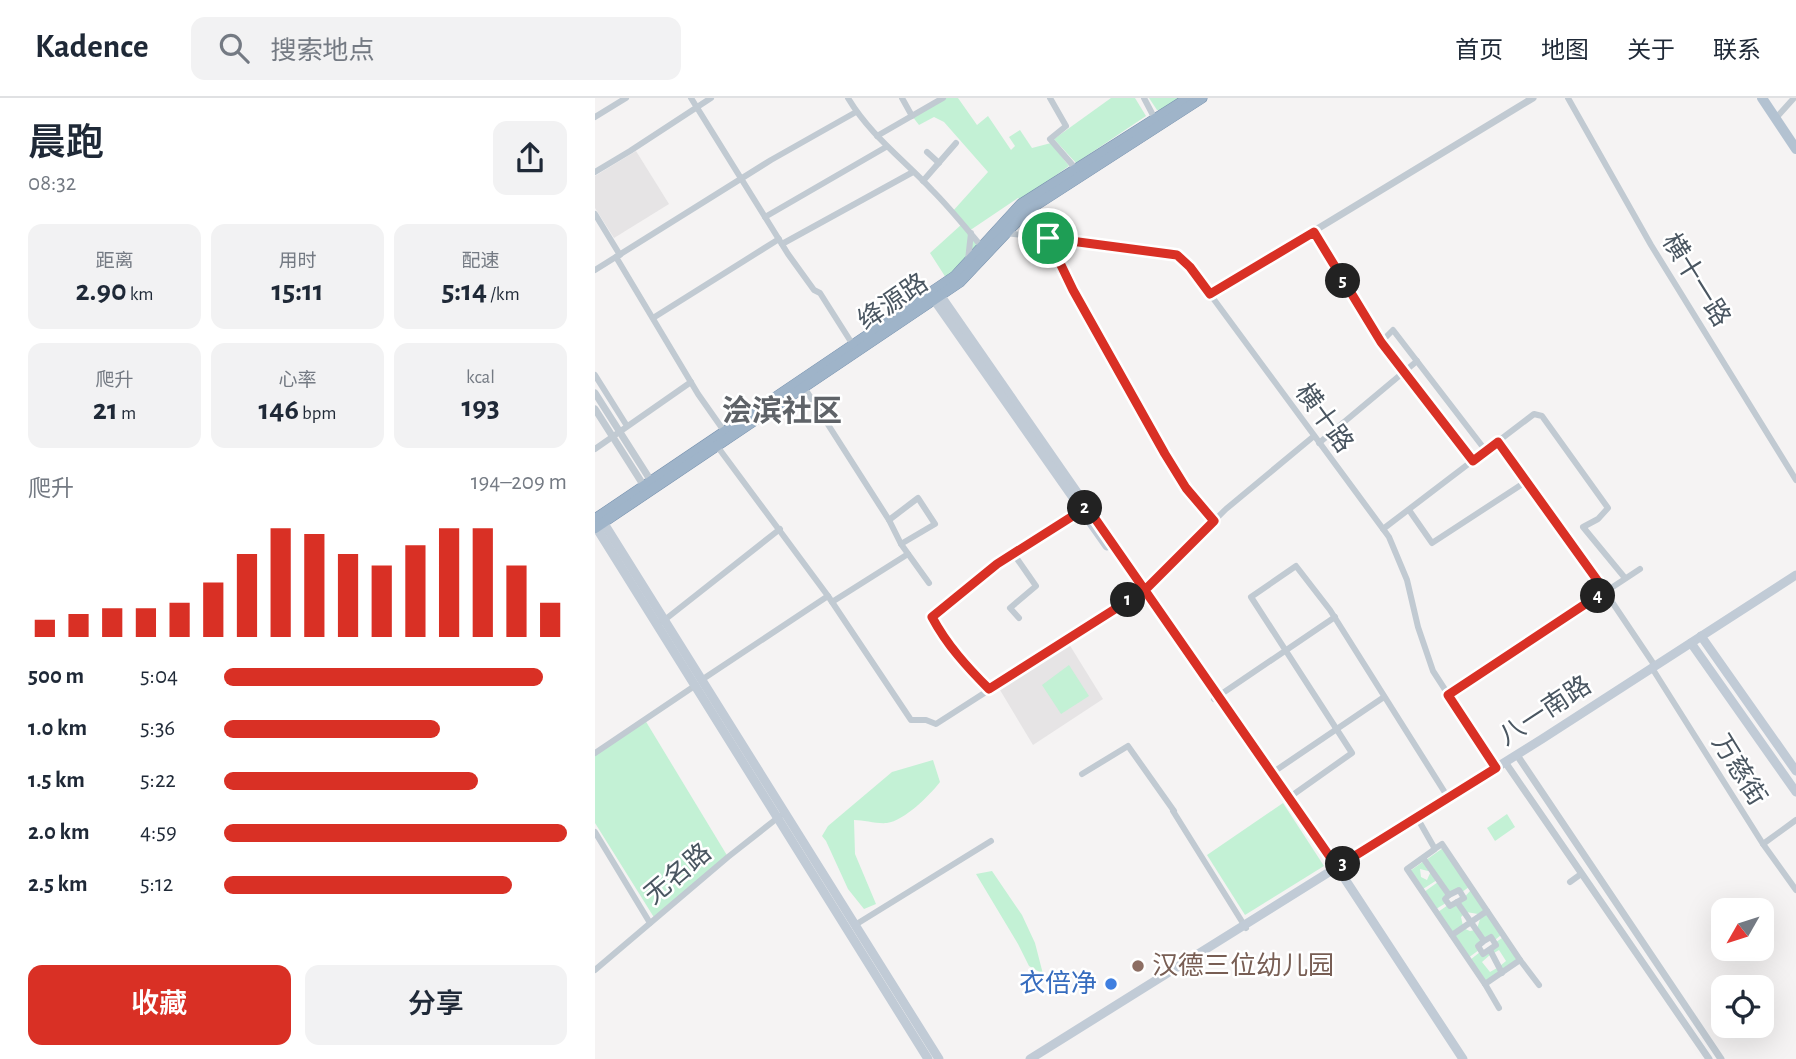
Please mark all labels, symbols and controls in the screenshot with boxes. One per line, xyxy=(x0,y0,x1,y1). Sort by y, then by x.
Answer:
search box xyxy=(191,17,681,80)
icon: search xyxy=(215,29,253,67)
text: Kadence xyxy=(35,31,149,64)
text: 搜索地点 xyxy=(271,38,375,64)
text: 首页 xyxy=(1455,39,1503,63)
text: 地图 xyxy=(1541,39,1589,63)
text: 关于 xyxy=(1627,39,1675,63)
text: 联系 xyxy=(1713,39,1761,63)
button: share xyxy=(493,121,567,195)
text: 晨跑 xyxy=(28,125,104,163)
text: 08:32 xyxy=(28,172,76,195)
pin xyxy=(1018,208,1078,268)
icon: arrive xyxy=(1029,219,1067,257)
street label: 横十一路 xyxy=(1657,228,1735,331)
text: 距离 xyxy=(95,252,134,271)
text: 用时 xyxy=(278,252,317,271)
text: 配速 xyxy=(461,252,500,271)
pin: 5 xyxy=(1325,264,1361,298)
street label: 绛源路 xyxy=(853,269,933,335)
text: 5 xyxy=(1338,271,1347,290)
text: 2.90 xyxy=(75,276,127,306)
text: 15:11 xyxy=(271,276,324,306)
text: 5:14 xyxy=(441,276,487,306)
text: km xyxy=(127,285,154,304)
text: /km xyxy=(487,285,520,304)
text: kcal xyxy=(466,368,495,387)
text: 爬升 xyxy=(95,371,134,390)
text: 心率 xyxy=(278,371,317,390)
street label: 横十路 xyxy=(1291,378,1358,457)
text: 193 xyxy=(461,392,500,422)
text: 21 xyxy=(93,395,118,425)
text: 146 xyxy=(259,395,299,425)
district label: 浍滨社区 xyxy=(722,395,842,427)
text: m xyxy=(118,404,136,423)
text: bpm xyxy=(299,404,336,423)
text: 194–209 m xyxy=(471,471,567,494)
text: 爬升 xyxy=(28,478,74,501)
pin: 2 xyxy=(1067,490,1103,526)
text: 2 xyxy=(1080,498,1089,517)
pin: 4 xyxy=(1581,578,1615,614)
pin: 1 xyxy=(1111,582,1145,618)
text: 4 xyxy=(1593,586,1602,605)
text: 1 xyxy=(1124,590,1131,609)
text: 500 m xyxy=(28,665,84,688)
text: 5:04 xyxy=(140,665,178,688)
street label: 八一南路 xyxy=(1494,671,1596,750)
text: 1.0 km xyxy=(28,717,87,740)
text: 5:36 xyxy=(140,717,175,740)
street label: 万慈街 xyxy=(1707,730,1772,810)
text: 1.5 km xyxy=(28,769,85,792)
text: 5:22 xyxy=(140,769,176,792)
text: 2.0 km xyxy=(28,821,90,844)
text: 4:59 xyxy=(140,821,177,844)
street label: 无名路 xyxy=(639,838,716,909)
pin: 3 xyxy=(1325,846,1361,882)
text: 3 xyxy=(1338,854,1347,873)
text: 2.5 km xyxy=(28,873,87,896)
text: 5:12 xyxy=(140,873,173,896)
north arrow xyxy=(1711,898,1775,961)
map controls xyxy=(1711,898,1774,1038)
place label: 汉德三位幼儿园 xyxy=(1152,952,1334,979)
marker: 汉德三位幼儿园 xyxy=(1130,958,1146,974)
button: 收藏 xyxy=(28,965,291,1045)
button: 分享 xyxy=(305,965,567,1045)
place label: 衣倍净 xyxy=(1019,969,1097,997)
button: locate xyxy=(1711,975,1774,1038)
marker: 衣倍净 xyxy=(1103,976,1119,992)

